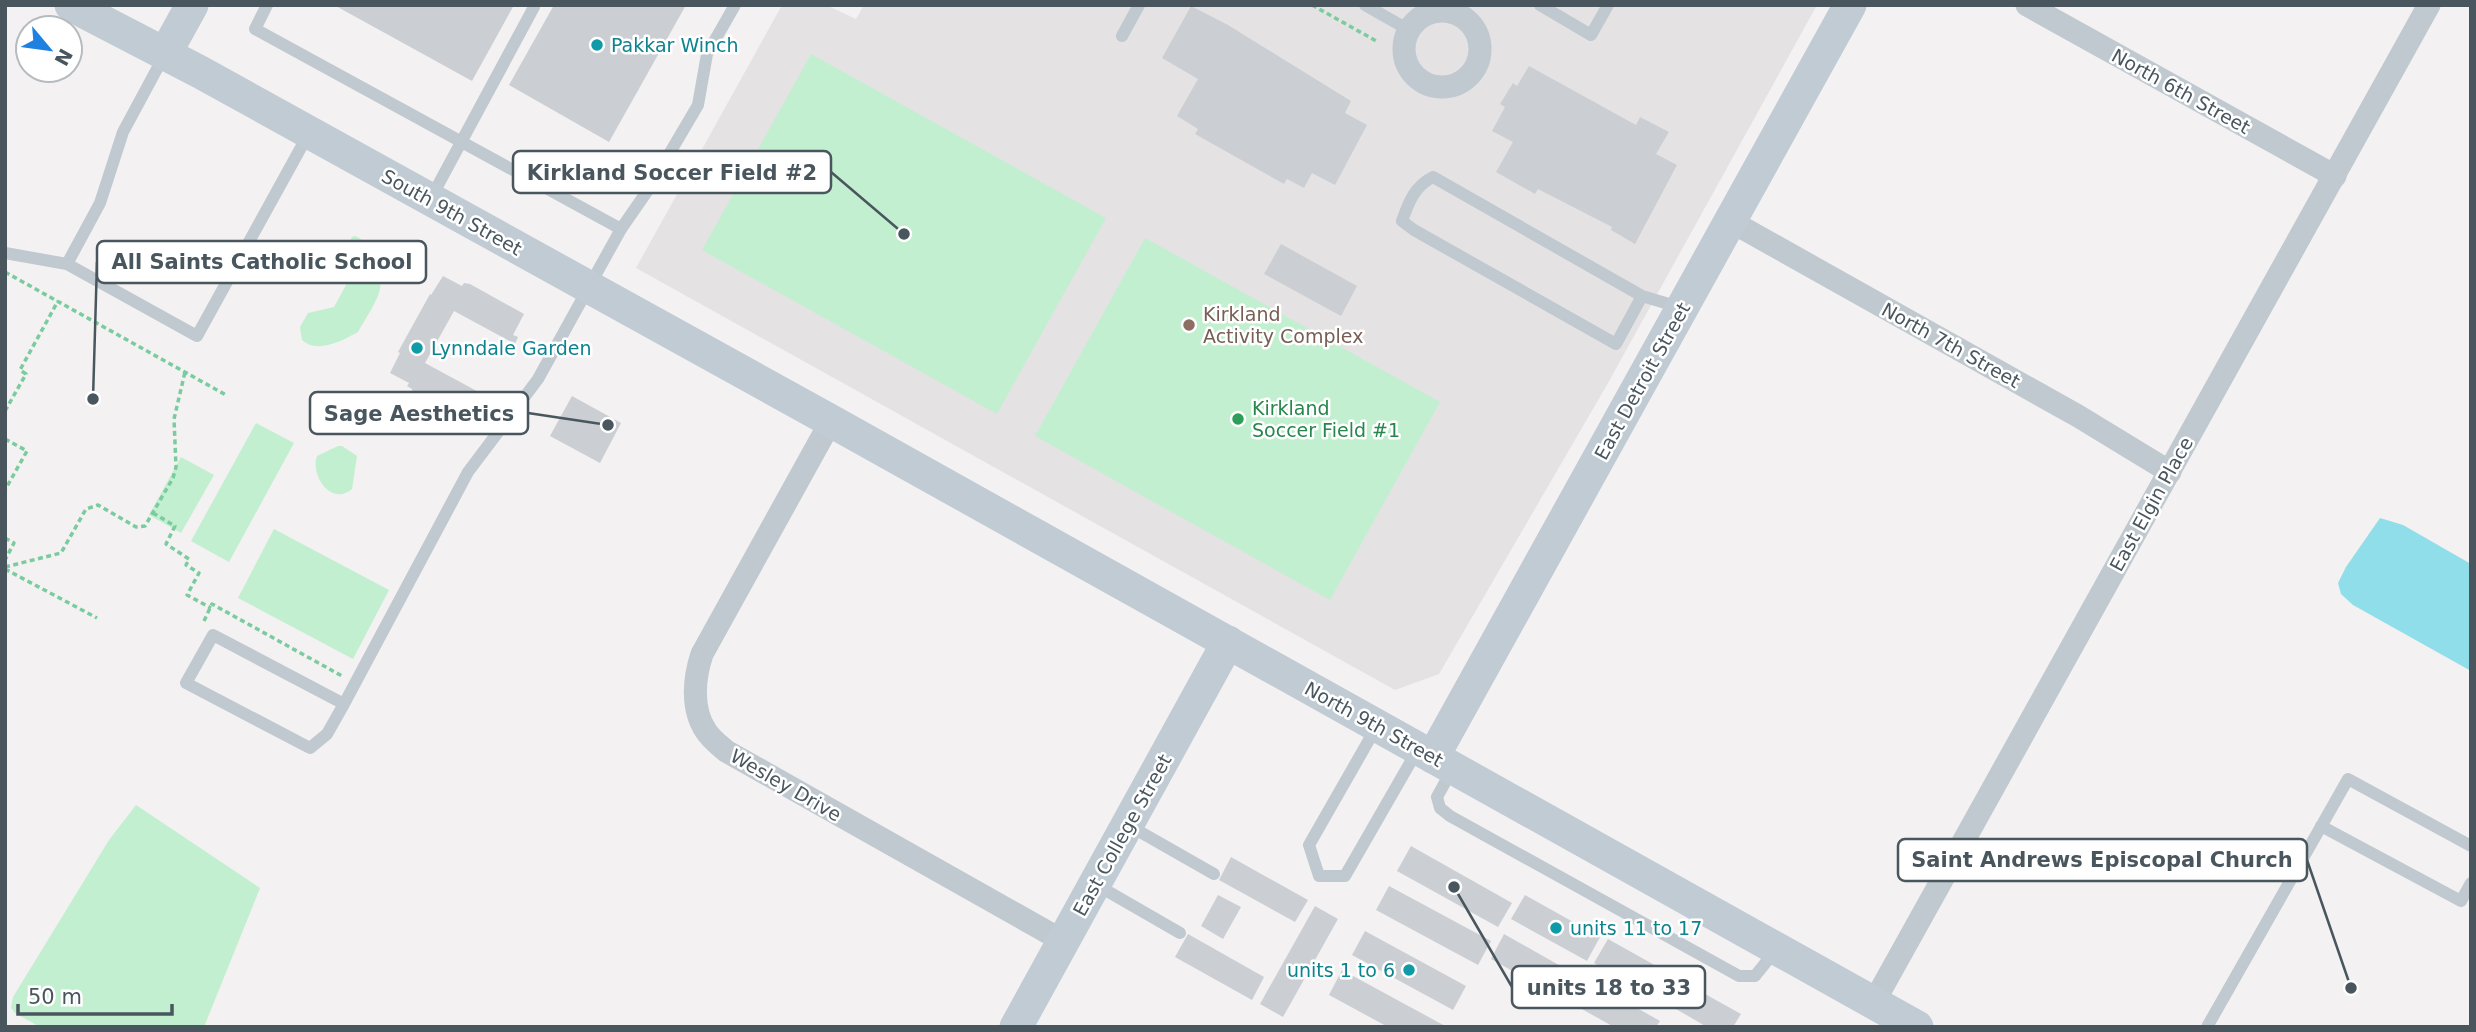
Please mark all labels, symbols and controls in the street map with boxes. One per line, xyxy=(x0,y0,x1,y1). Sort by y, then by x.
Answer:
north arrow xyxy=(14,14,84,84)
place label: Pakkar Winch xyxy=(611,34,739,56)
marker: Pakkar Winch xyxy=(589,37,605,53)
street label: North 6th Street xyxy=(2108,44,2254,138)
text: N xyxy=(50,45,77,70)
callout: Kirkland Soccer Field #2 xyxy=(513,151,831,193)
text: Kirkland Soccer Field #2 xyxy=(527,161,817,185)
street label: South 9th Street xyxy=(378,164,526,260)
callout: All Saints Catholic School xyxy=(97,241,426,283)
text: All Saints Catholic School xyxy=(112,250,412,274)
street label: North 7th Street xyxy=(1878,298,2024,392)
street label: East Detroit Street xyxy=(1590,299,1694,463)
place label: Kirkland Activity Complex xyxy=(1203,303,1363,347)
marker: Kirkland Activity Complex xyxy=(1181,317,1197,333)
place label: Lynndale Garden xyxy=(431,337,592,359)
marker: Lynndale Garden xyxy=(409,340,425,356)
callout: Sage Aesthetics xyxy=(310,392,528,434)
place label: Kirkland Soccer Field #1 xyxy=(1252,397,1400,441)
text: Sage Aesthetics xyxy=(324,402,514,426)
marker: Kirkland Soccer Field #1 xyxy=(1230,411,1246,427)
street label: East Elgin Place xyxy=(2105,433,2197,575)
street label: North 9th Street xyxy=(1301,677,1447,771)
street label: Wesley Drive xyxy=(727,744,845,826)
street label: East College Street xyxy=(1068,750,1176,920)
callout: Saint Andrews Episcopal Church xyxy=(1898,839,2307,881)
text: Saint Andrews Episcopal Church xyxy=(1911,848,2293,872)
place label: units 11 to 17 xyxy=(1570,917,1702,939)
marker: units 11 to 17 xyxy=(1548,920,1564,936)
place label: units 1 to 6 xyxy=(1287,959,1395,981)
marker: units 1 to 6 xyxy=(1401,962,1417,978)
callout: units 18 to 33 xyxy=(1512,966,1705,1008)
scale bar xyxy=(18,972,172,1016)
text: units 18 to 33 xyxy=(1527,976,1691,1000)
text: 50 m xyxy=(28,985,82,1009)

